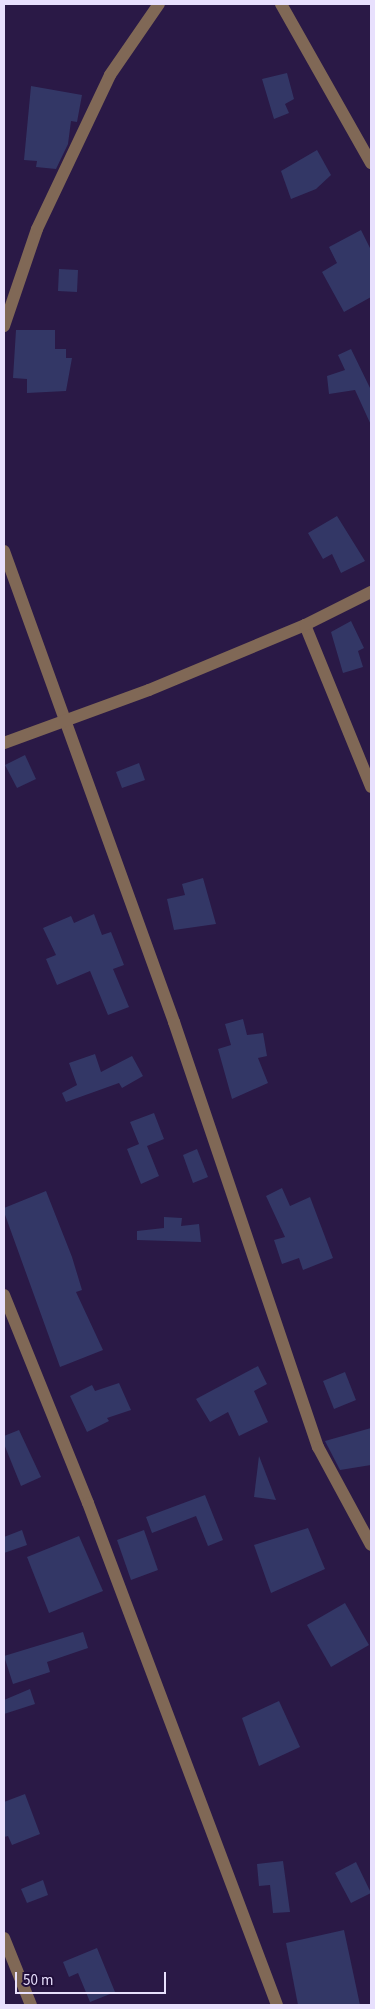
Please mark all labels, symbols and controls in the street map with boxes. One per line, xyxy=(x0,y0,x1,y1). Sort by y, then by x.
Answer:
scale bar xyxy=(18,1962,169,1994)
text: 50 m xyxy=(23,1970,53,1991)

